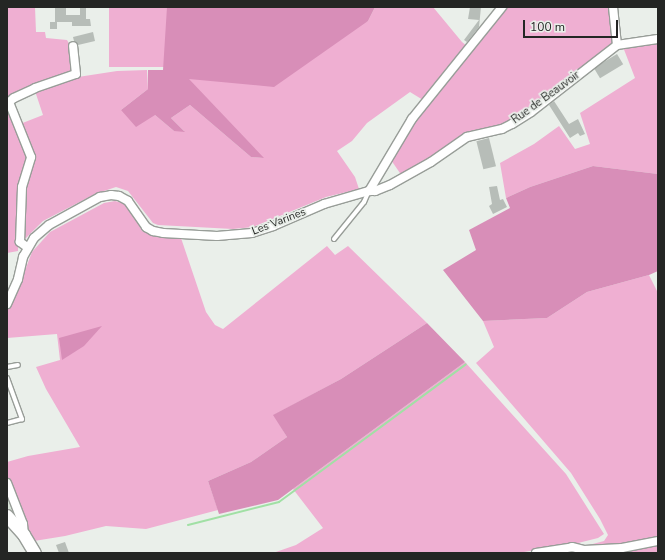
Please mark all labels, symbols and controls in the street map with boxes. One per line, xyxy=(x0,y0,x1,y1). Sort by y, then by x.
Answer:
scale bar xyxy=(525,12,620,38)
text: 100 m xyxy=(530,19,565,35)
street label: Rue de Beauvoir xyxy=(509,69,583,127)
street label: Les Varines xyxy=(250,206,308,238)

